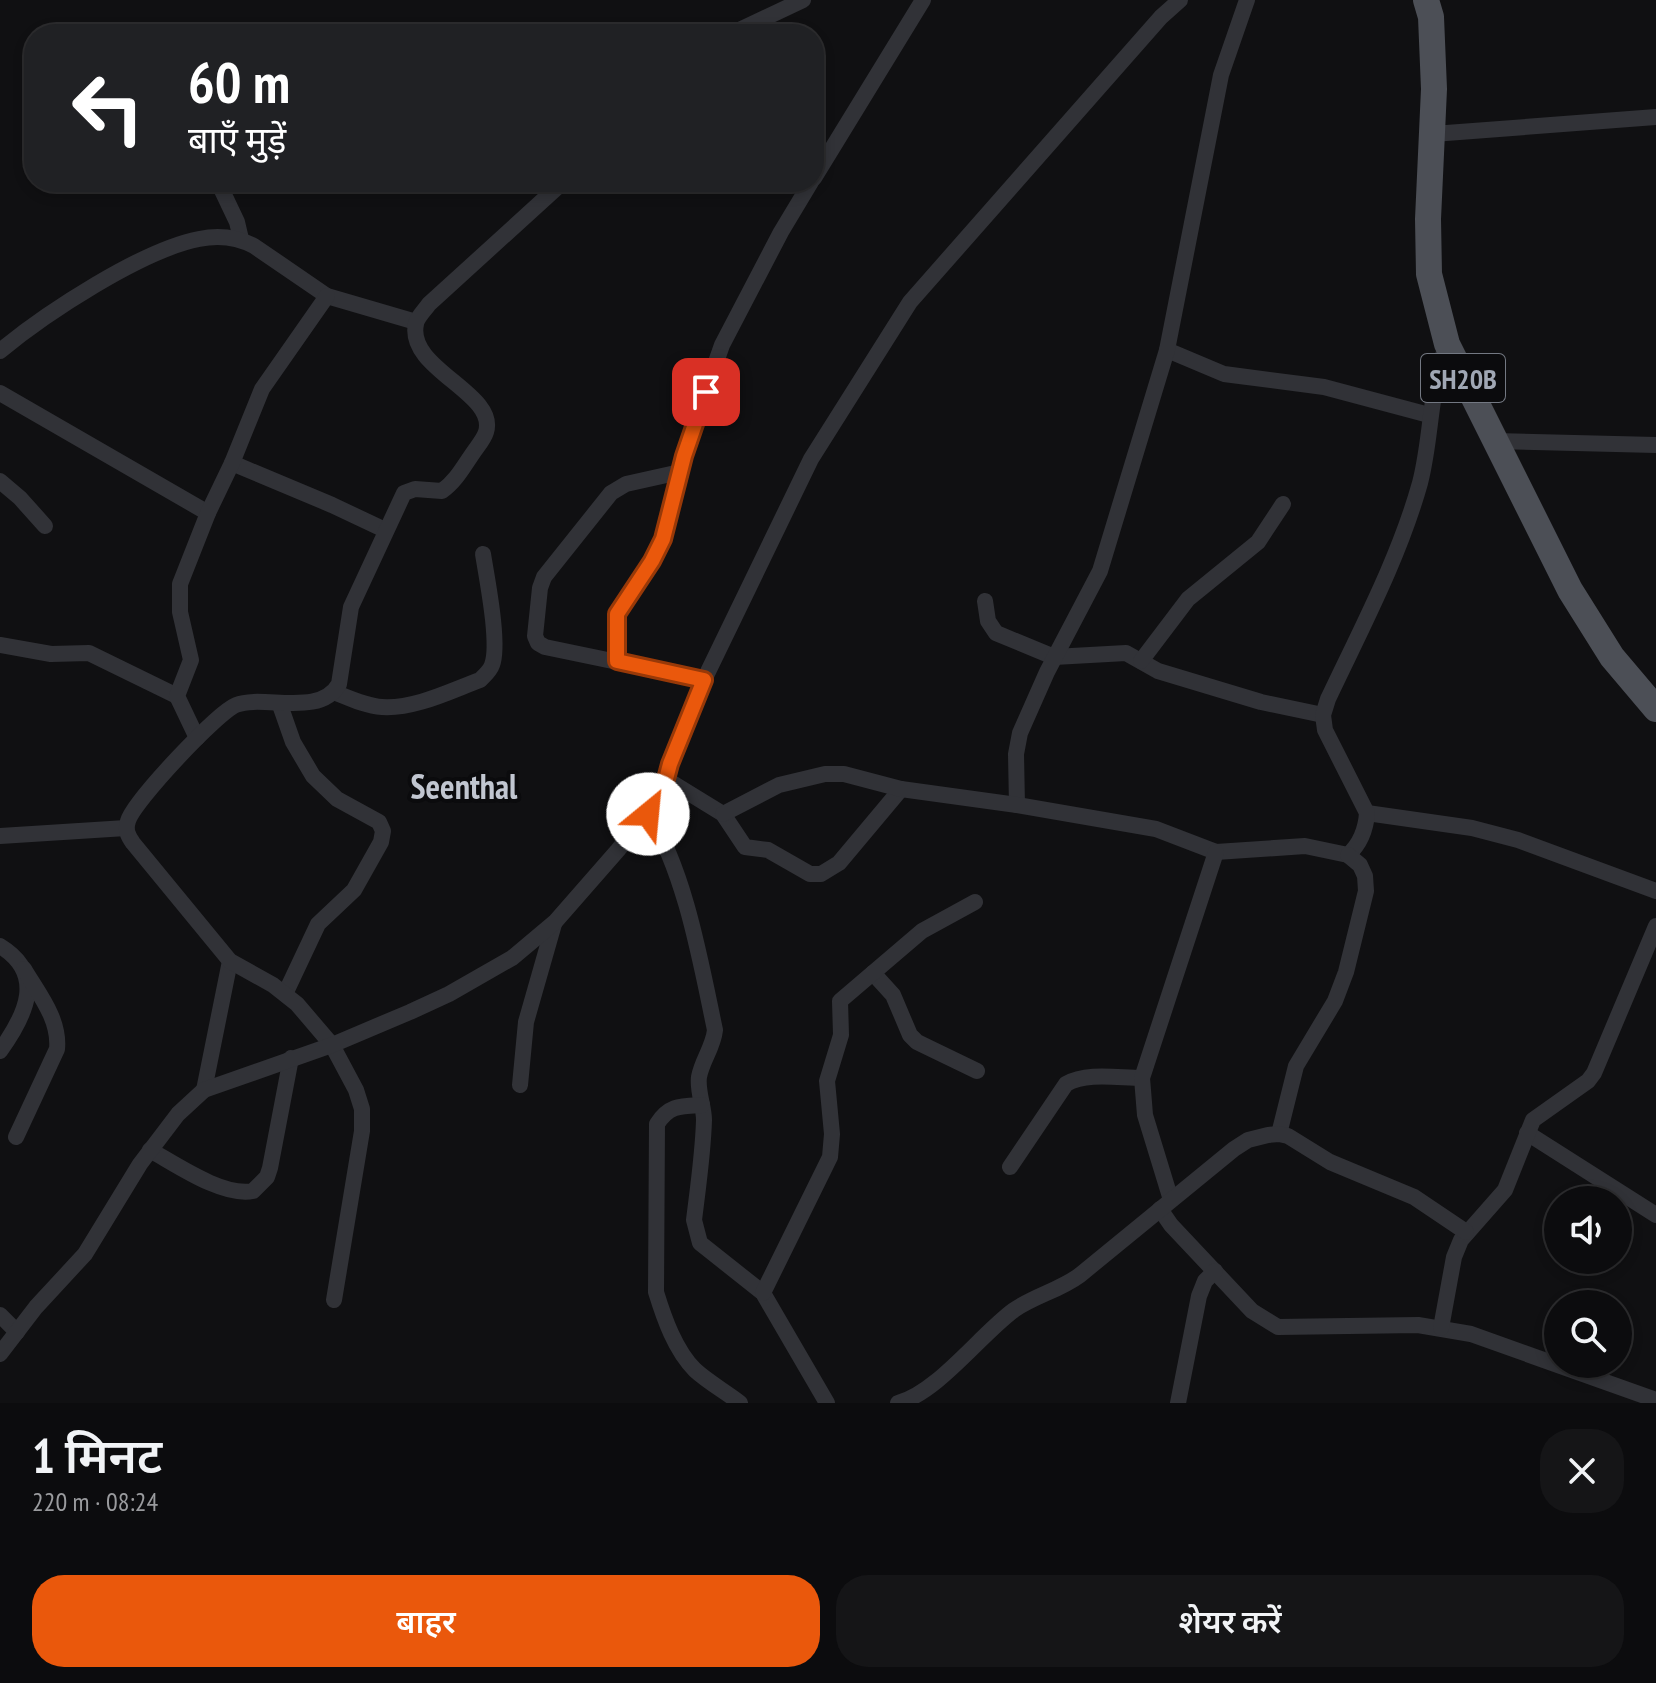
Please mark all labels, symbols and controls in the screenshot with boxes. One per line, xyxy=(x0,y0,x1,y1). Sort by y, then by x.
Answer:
text: 60 m xyxy=(188,46,290,118)
icon: left xyxy=(56,56,160,160)
text: बाएँ मुड़ें xyxy=(188,116,286,163)
road number: SH20B xyxy=(1421,354,1505,402)
pin xyxy=(672,358,740,426)
icon: arrive xyxy=(684,370,728,414)
district label: Seenthal xyxy=(411,764,518,808)
position arrow xyxy=(606,772,690,856)
map controls xyxy=(1544,1186,1632,1378)
button: sound xyxy=(1544,1186,1632,1274)
button: search xyxy=(1544,1290,1632,1378)
text: 1 मिनट xyxy=(32,1424,162,1486)
button: close xyxy=(1540,1429,1624,1513)
text: 220 m · 08:24 xyxy=(32,1485,158,1518)
button: बाहर xyxy=(32,1575,820,1667)
button: शेयर करें xyxy=(836,1575,1624,1667)

